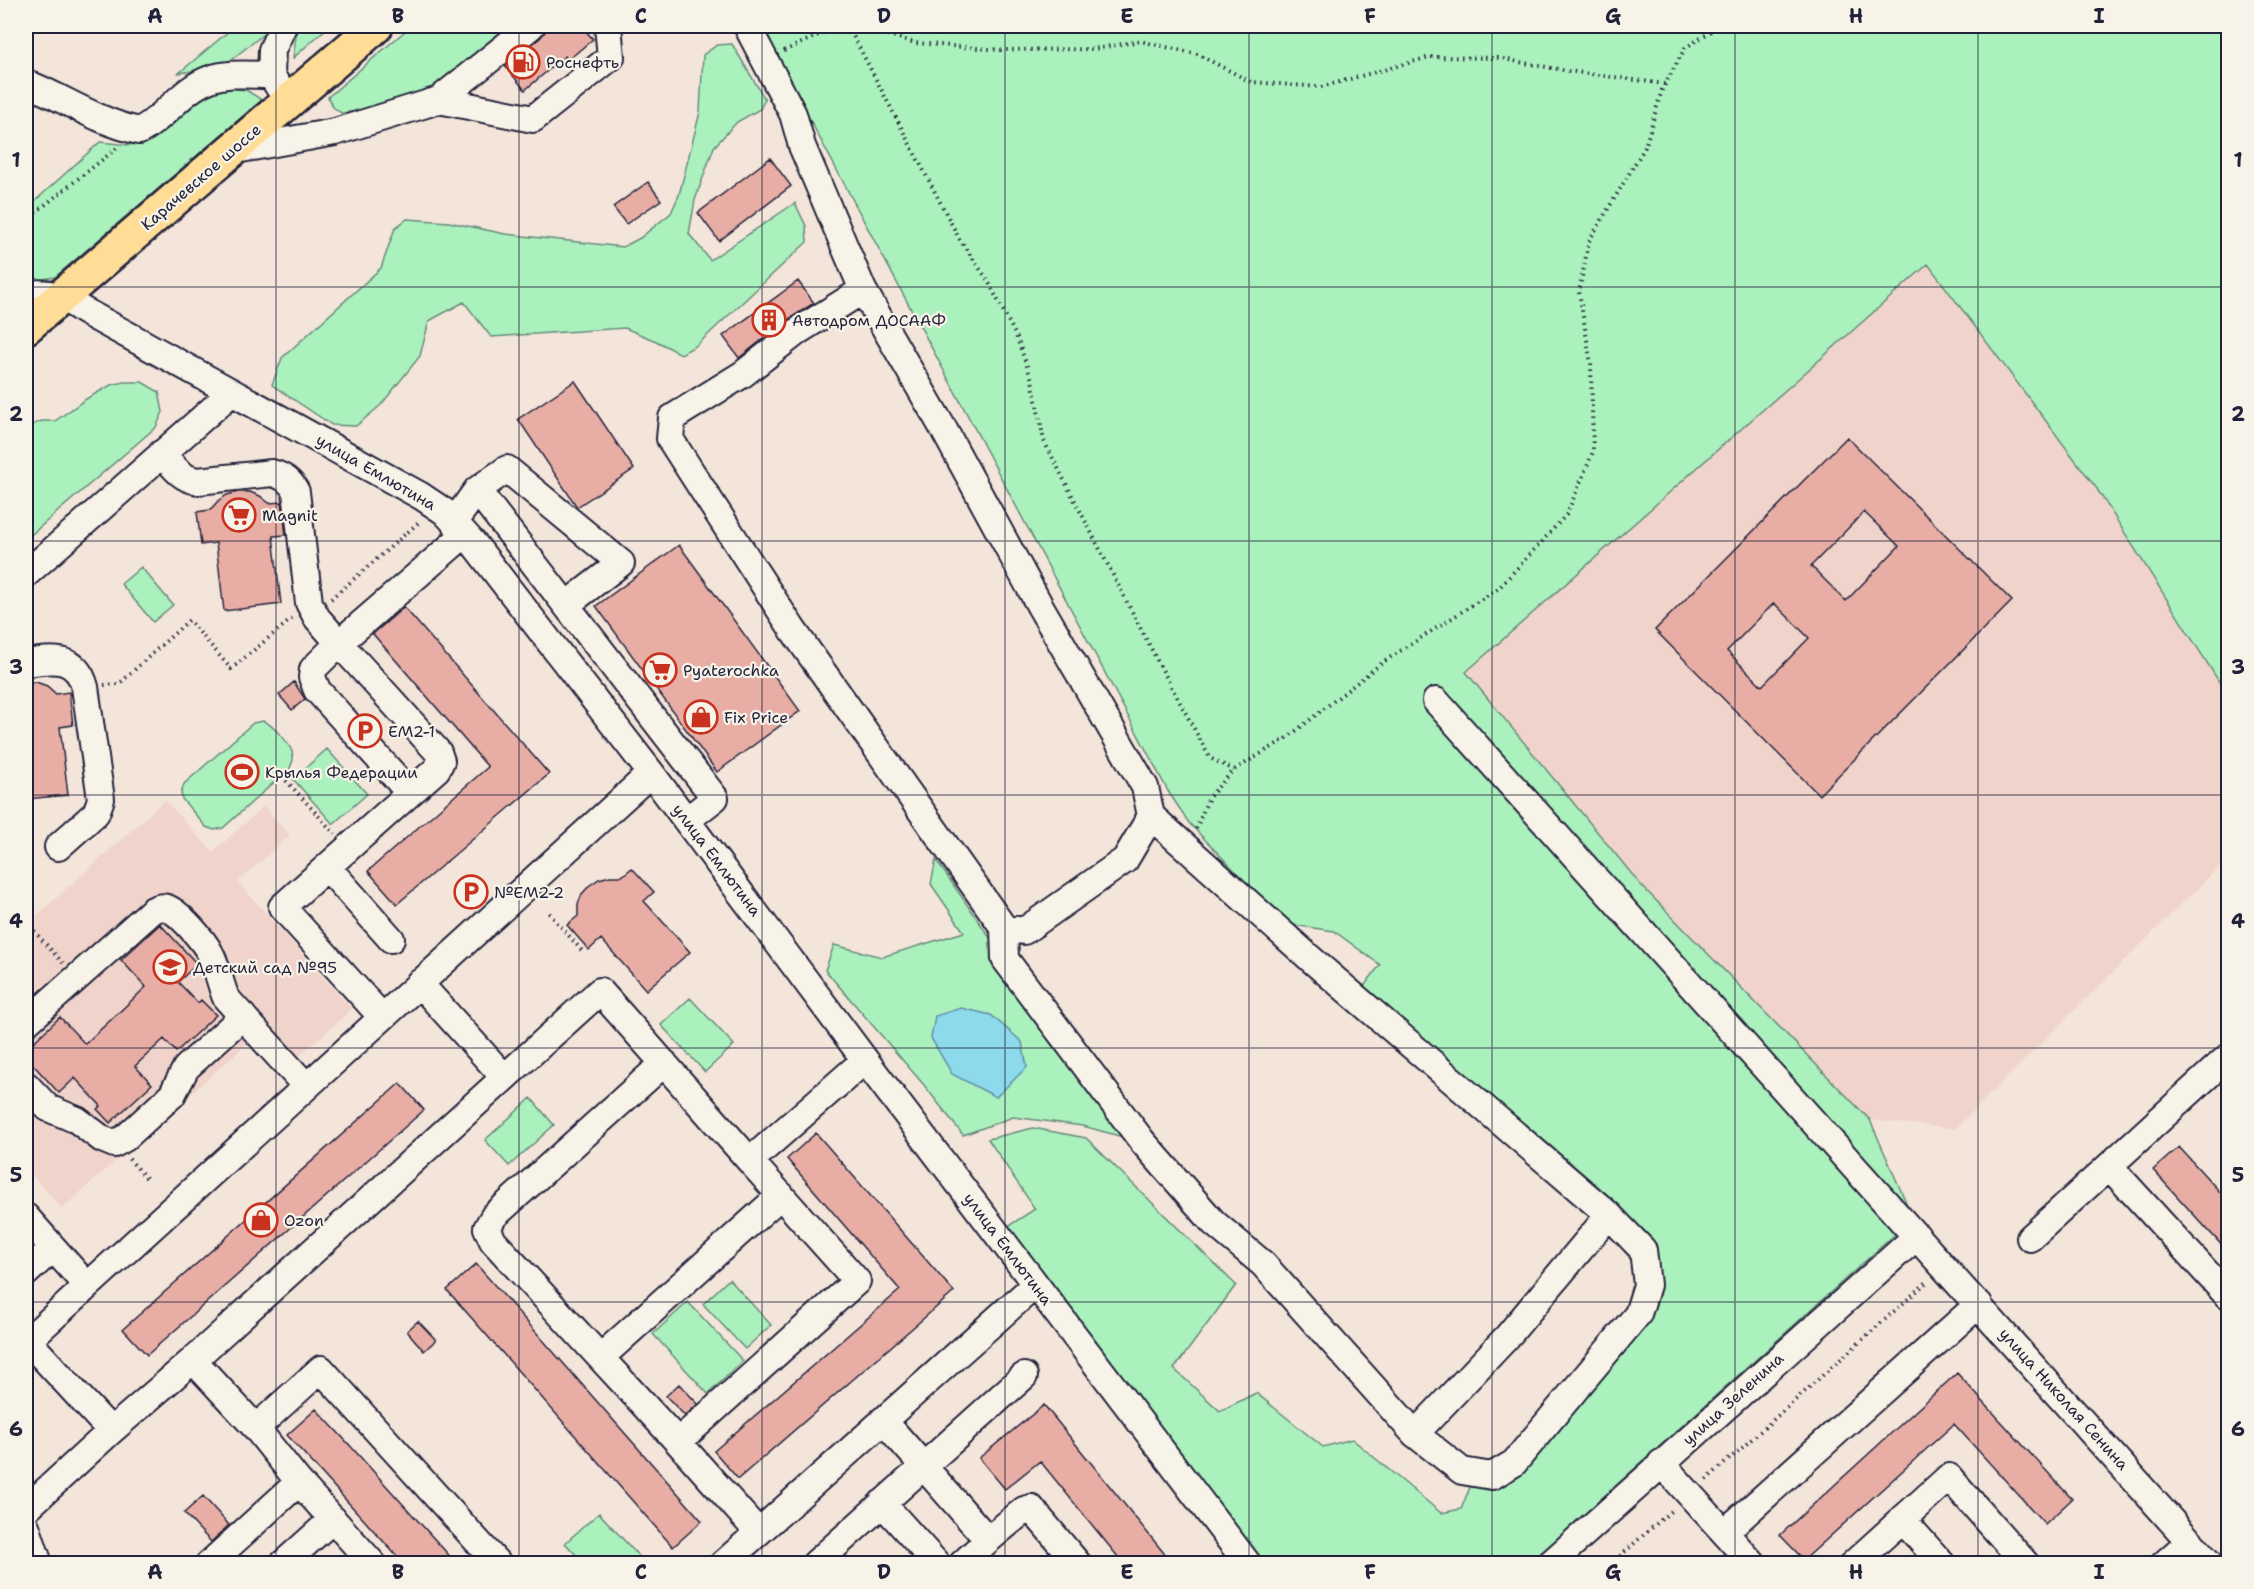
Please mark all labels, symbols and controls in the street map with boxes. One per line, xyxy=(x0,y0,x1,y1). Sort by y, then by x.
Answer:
text: A xyxy=(147,3,163,29)
text: B xyxy=(392,3,404,29)
text: C xyxy=(635,3,647,29)
text: D xyxy=(877,3,891,29)
text: E xyxy=(1120,3,1134,29)
text: F xyxy=(1364,3,1376,29)
text: G xyxy=(1605,3,1621,29)
text: H xyxy=(1849,3,1863,29)
text: I xyxy=(2093,3,2105,29)
fuel station icon: Роснефть xyxy=(505,44,541,80)
place label: Роснефть xyxy=(546,52,619,73)
street label: Карачевское шоссе xyxy=(136,119,266,235)
text: 1 xyxy=(11,147,21,173)
text: 1 xyxy=(2233,147,2243,173)
building icon: Автодром ДОСААФ xyxy=(751,302,787,338)
place label: Автодром ДОСААФ xyxy=(792,310,946,331)
text: 2 xyxy=(9,401,23,427)
text: 2 xyxy=(2231,401,2245,427)
street label: улица Емлютина xyxy=(312,429,440,515)
supermarket icon: Magnit xyxy=(221,497,257,533)
place label: Magnit xyxy=(262,505,318,526)
supermarket icon: Pyaterochka xyxy=(642,652,678,688)
text: 3 xyxy=(9,654,23,680)
text: 3 xyxy=(2231,654,2245,680)
place label: Pyaterochka xyxy=(683,660,779,681)
shop icon: Fix Price xyxy=(683,699,719,735)
place label: Fix Price xyxy=(724,707,788,728)
parking icon: ЕМ2-1 xyxy=(347,713,383,749)
place label: ЕМ2-1 xyxy=(388,721,435,742)
sports icon: Крылья Федерации xyxy=(224,754,260,790)
place label: Крылья Федерации xyxy=(265,762,418,783)
street label: улица Емлютина xyxy=(668,800,766,920)
parking icon: №ЕМ2-2 xyxy=(453,874,489,910)
place label: №ЕМ2-2 xyxy=(494,882,564,903)
text: 4 xyxy=(9,908,23,934)
text: 4 xyxy=(2231,908,2245,934)
school or university icon: Детский сад №95 xyxy=(152,949,188,985)
place label: Детский сад №95 xyxy=(193,957,337,978)
text: 5 xyxy=(10,1162,22,1188)
text: 5 xyxy=(2232,1162,2244,1188)
street label: улица Емлютина xyxy=(959,1189,1057,1309)
shop icon: Ozon xyxy=(243,1202,279,1238)
place label: Ozon xyxy=(284,1210,324,1231)
street label: улица Николая Сенина xyxy=(1995,1324,2133,1474)
street label: улица Зеленина xyxy=(1678,1348,1788,1450)
text: 6 xyxy=(9,1416,23,1442)
text: 6 xyxy=(2231,1416,2245,1442)
text: A xyxy=(147,1559,163,1585)
text: B xyxy=(392,1559,404,1585)
text: C xyxy=(635,1559,647,1585)
text: D xyxy=(877,1559,891,1585)
text: E xyxy=(1120,1559,1134,1585)
text: F xyxy=(1364,1559,1376,1585)
text: G xyxy=(1605,1559,1621,1585)
text: H xyxy=(1849,1559,1863,1585)
text: I xyxy=(2093,1559,2105,1585)

